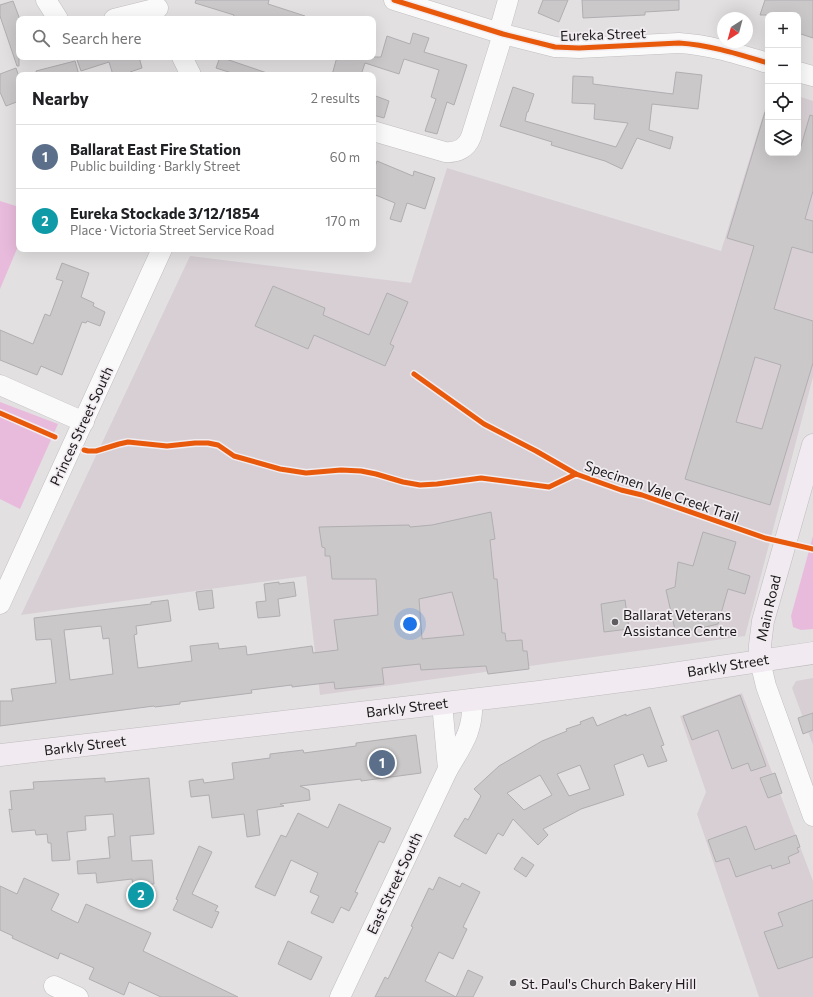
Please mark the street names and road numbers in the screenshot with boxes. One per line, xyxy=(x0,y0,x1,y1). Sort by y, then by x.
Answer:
street label: Eureka Street xyxy=(560,24,647,44)
street label: Princes Street South xyxy=(46,364,116,488)
street label: Specimen Vale Creek Trail xyxy=(583,457,741,525)
street label: Main Road xyxy=(752,573,784,643)
street label: Barkly Street xyxy=(686,650,770,680)
street label: Barkly Street xyxy=(365,693,449,720)
street label: Barkly Street xyxy=(43,731,127,758)
street label: East Street South xyxy=(363,829,425,937)

